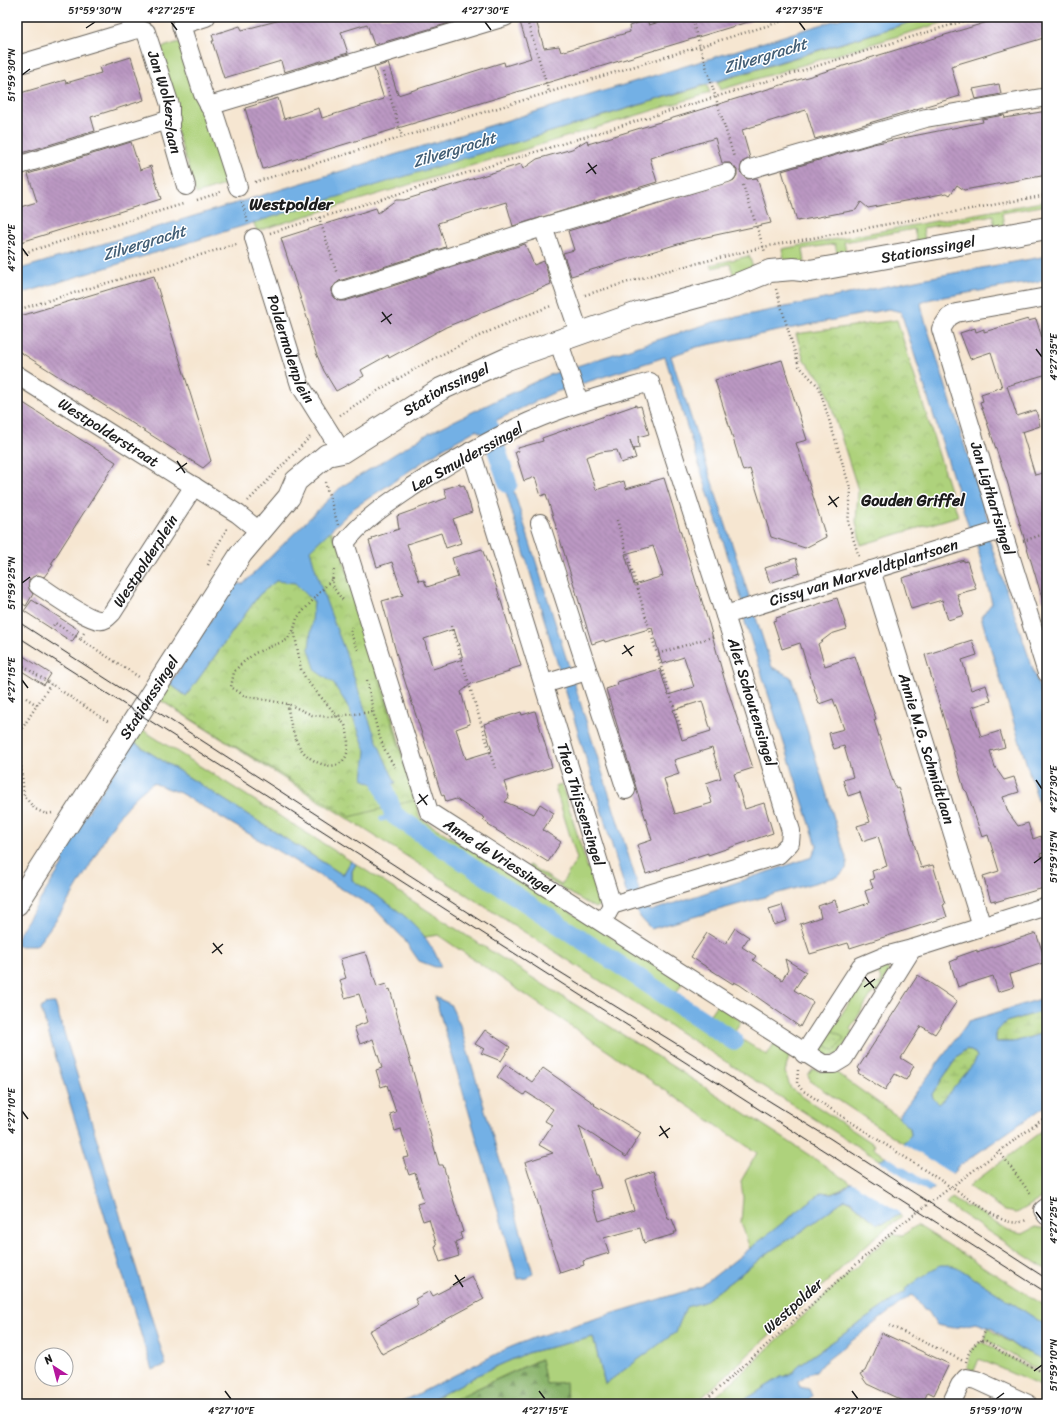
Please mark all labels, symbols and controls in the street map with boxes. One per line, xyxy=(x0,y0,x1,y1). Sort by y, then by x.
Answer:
text: 51°59'30"N xyxy=(68,2,122,20)
text: 4°27'25"E xyxy=(147,2,196,20)
text: 4°27'30"E xyxy=(461,2,510,20)
text: 4°27'35"E xyxy=(775,2,824,20)
water label: Zilvergracht xyxy=(720,28,812,82)
street label: Jan Wolkerslaan xyxy=(140,46,189,157)
text: 51°59'30"N xyxy=(3,48,21,102)
water label: Zilvergracht xyxy=(409,122,501,176)
district label: Westpolder xyxy=(249,189,334,219)
water label: Zilvergracht xyxy=(99,215,191,269)
text: 4°27'20"E xyxy=(3,223,21,272)
street label: Stationssingel xyxy=(879,228,978,271)
street label: Poldermolenplein xyxy=(259,291,322,409)
text: 4°27'35"E xyxy=(1045,332,1063,381)
street label: Stationssingel xyxy=(397,355,494,423)
street label: Westpolderstraat xyxy=(53,391,164,474)
street label: Lea Smulderssingel xyxy=(406,415,529,499)
street label: Jan Ligthartsingel xyxy=(963,437,1022,559)
district label: Gouden Griffel xyxy=(860,486,966,515)
street label: Westpolderplein xyxy=(106,509,185,613)
street label: Cissy van Marxveldtplantsoen xyxy=(766,531,961,614)
text: 51°59'25"N xyxy=(3,556,21,610)
street label: Alet Schoutensingel xyxy=(720,633,784,770)
street label: Stationssingel xyxy=(112,650,186,745)
text: 4°27'15"E xyxy=(3,656,21,703)
street label: Annie M.G. Schmidtlaan xyxy=(890,669,962,828)
street label: Theo Thijssensingel xyxy=(549,739,612,870)
text: 4°27'30"E xyxy=(1045,764,1063,813)
street label: Anne de Vriessingel xyxy=(437,811,560,902)
text: 51°59'15"N xyxy=(1045,831,1063,883)
text: 4°27'10"E xyxy=(3,1087,21,1134)
text: 4°27'25"E xyxy=(1045,1195,1063,1244)
street label: Westpolder xyxy=(757,1271,830,1340)
text: 51°59'10"N xyxy=(1045,1339,1063,1391)
north arrow xyxy=(34,1347,74,1387)
text: N xyxy=(39,1349,57,1370)
text: 4°27'10"E xyxy=(208,1402,255,1420)
text: 4°27'15"E xyxy=(522,1402,569,1420)
text: 4°27'20"E xyxy=(834,1402,883,1420)
text: 51°59'10"N xyxy=(970,1402,1022,1420)

